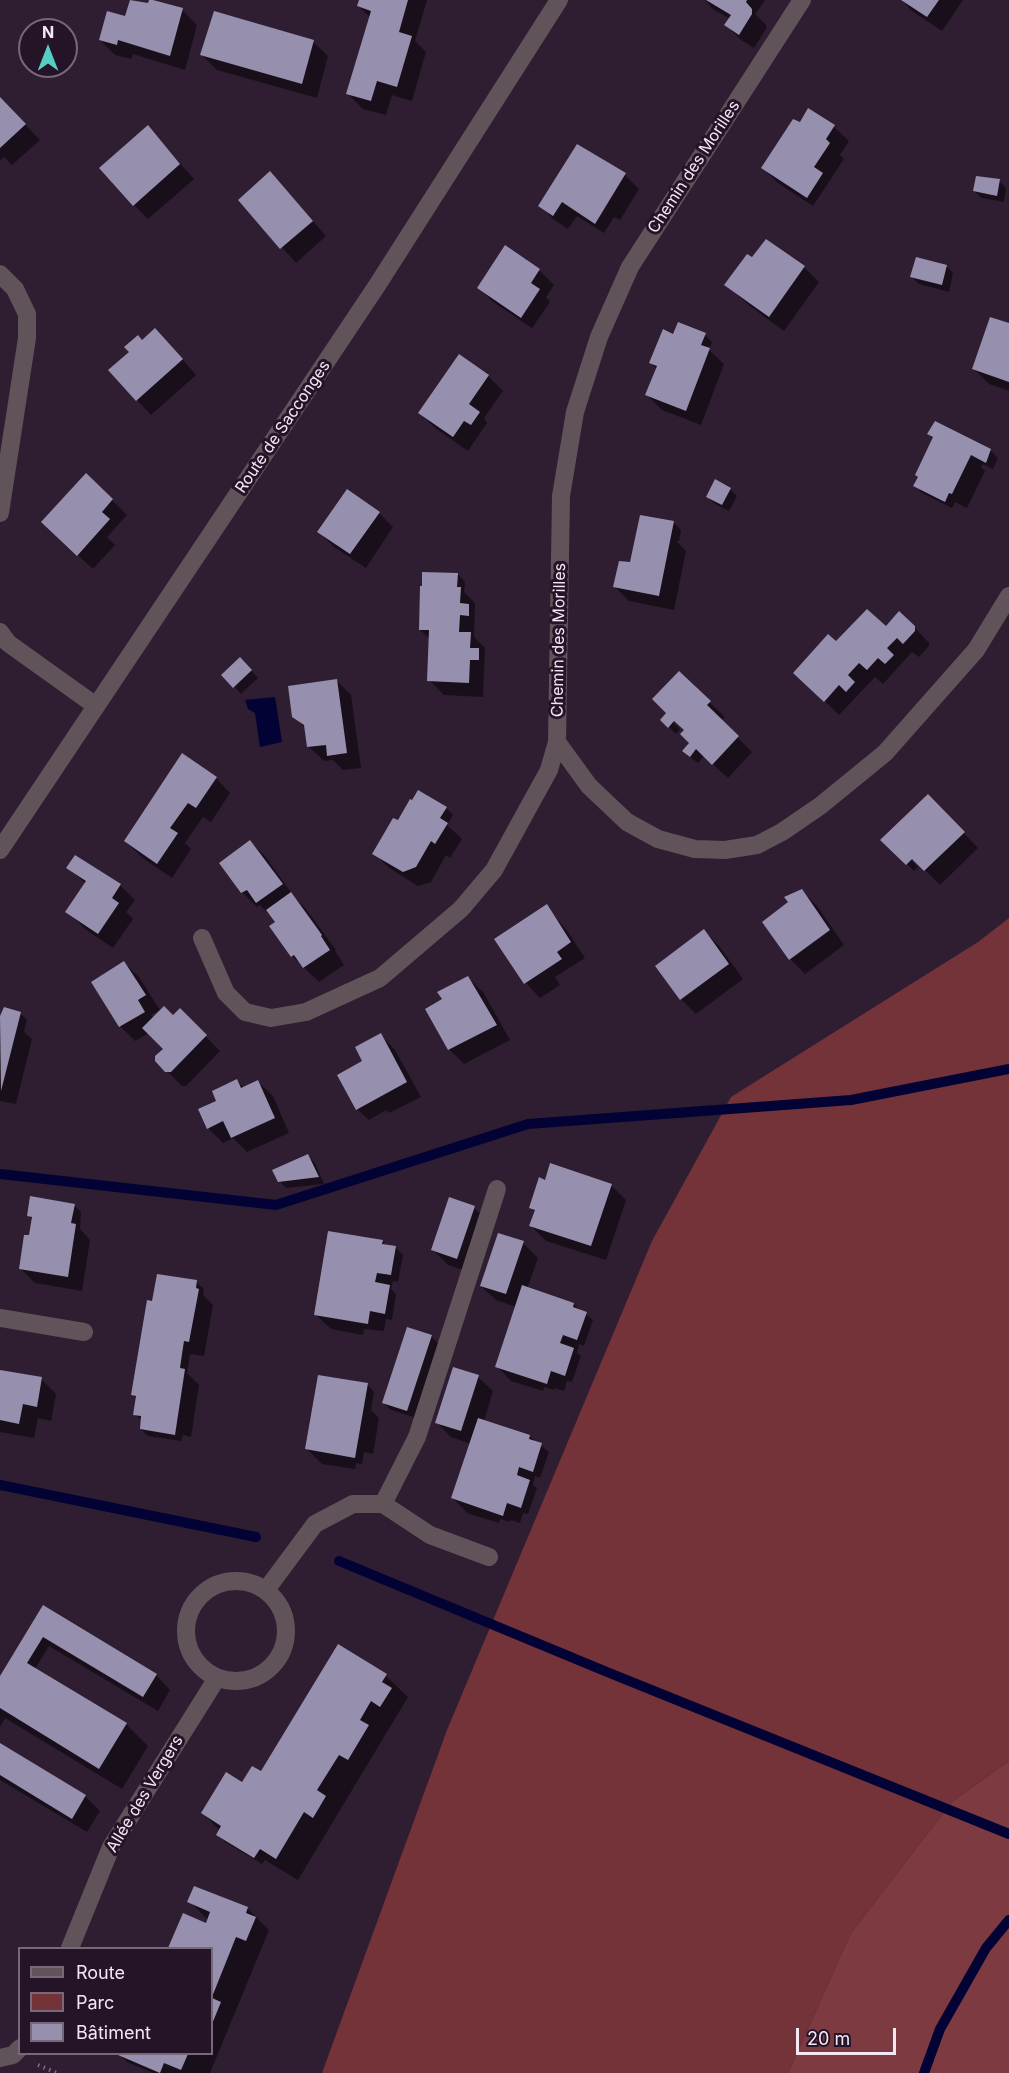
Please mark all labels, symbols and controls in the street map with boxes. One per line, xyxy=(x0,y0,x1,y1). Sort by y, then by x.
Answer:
north arrow xyxy=(18,18,78,78)
text: N xyxy=(42,22,54,42)
street label: Chemin des Morilles xyxy=(644,97,744,237)
street label: Route de Sacconges xyxy=(231,357,335,497)
street label: Chemin des Morilles xyxy=(548,563,570,717)
street label: Allée des Vergers xyxy=(103,1732,187,1856)
legend xyxy=(18,1947,213,2055)
text: Route xyxy=(76,1962,125,1983)
text: Parc xyxy=(76,1992,114,2013)
scale bar xyxy=(799,2016,900,2054)
text: Bâtiment xyxy=(76,2022,151,2043)
text: 20 m xyxy=(807,2028,850,2049)

